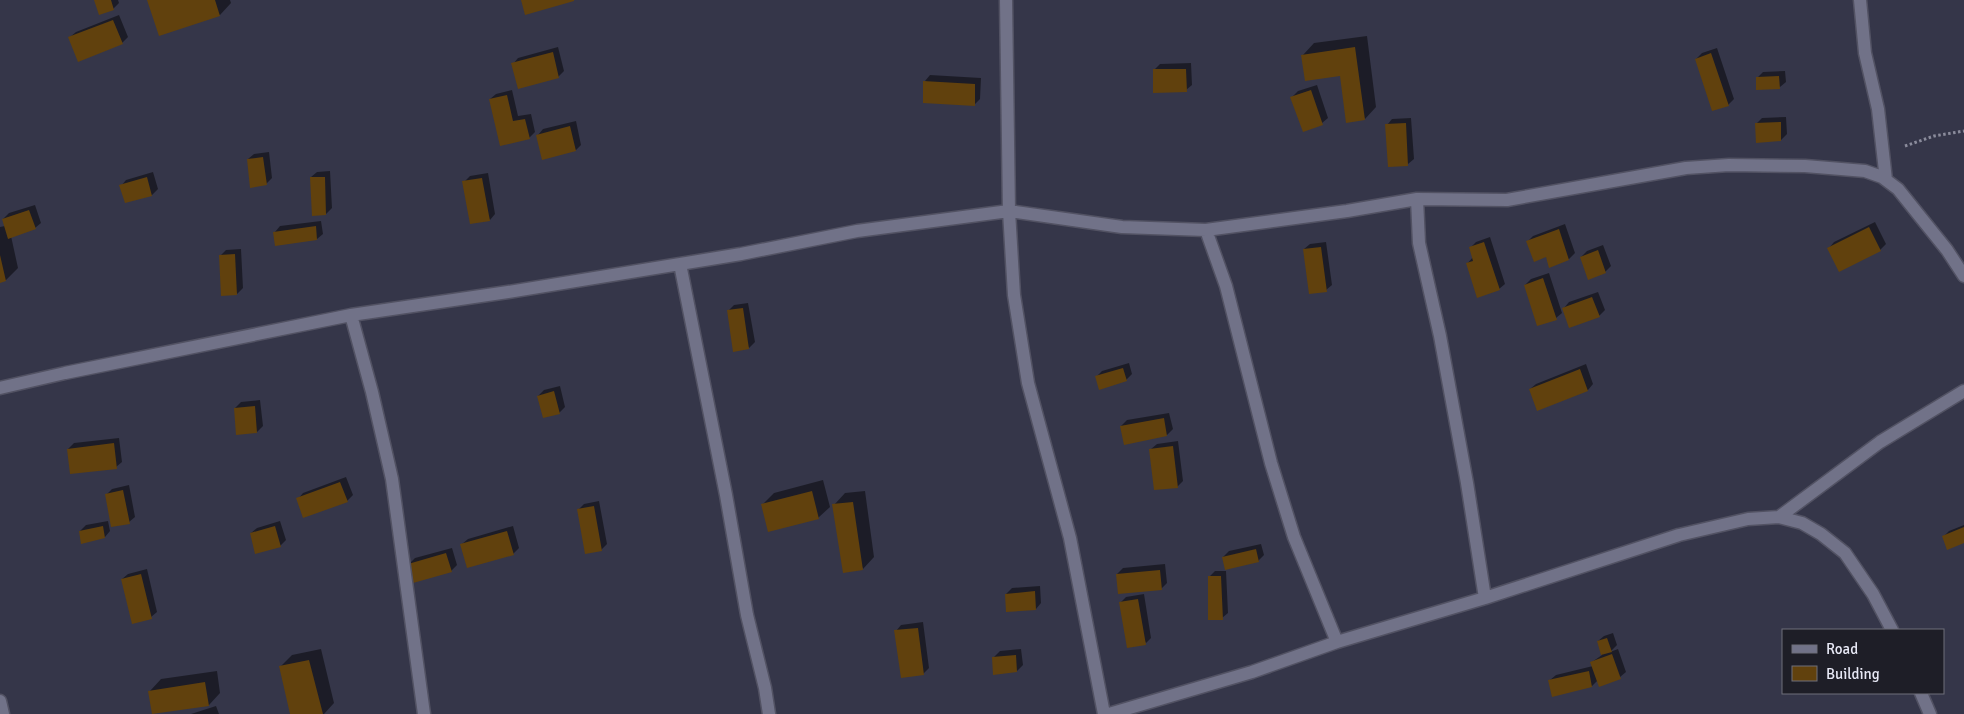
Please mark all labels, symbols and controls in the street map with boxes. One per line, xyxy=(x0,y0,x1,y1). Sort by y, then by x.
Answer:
legend xyxy=(1782,629,1944,694)
text: Road xyxy=(1826,640,1858,658)
text: Building xyxy=(1826,665,1880,683)

